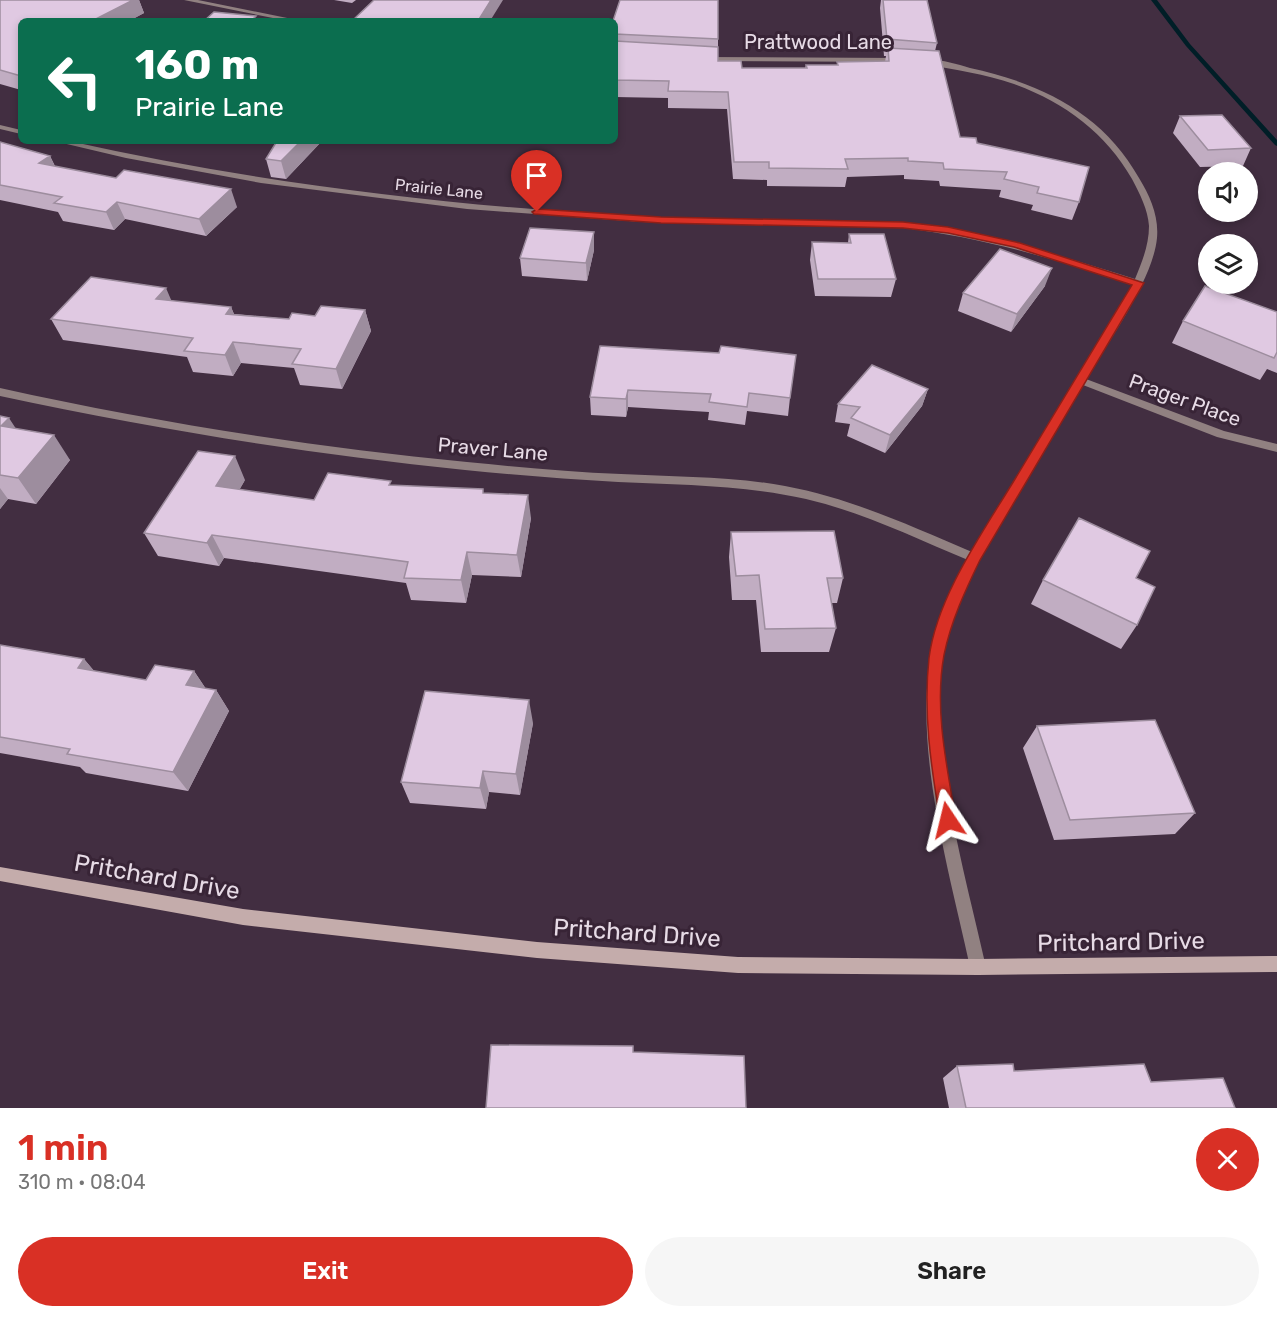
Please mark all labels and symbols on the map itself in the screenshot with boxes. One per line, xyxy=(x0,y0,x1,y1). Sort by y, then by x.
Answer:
street label: Prattwood Lane xyxy=(744,30,892,54)
pin xyxy=(511,150,562,212)
street label: Prairie Lane xyxy=(394,175,484,203)
street label: Prager Place xyxy=(1126,369,1244,431)
street label: Praver Lane xyxy=(437,432,549,466)
position arrow xyxy=(916,788,980,852)
street label: Pritchard Drive xyxy=(72,849,242,905)
street label: Pritchard Drive xyxy=(552,913,722,953)
street label: Pritchard Drive xyxy=(1037,927,1205,957)

